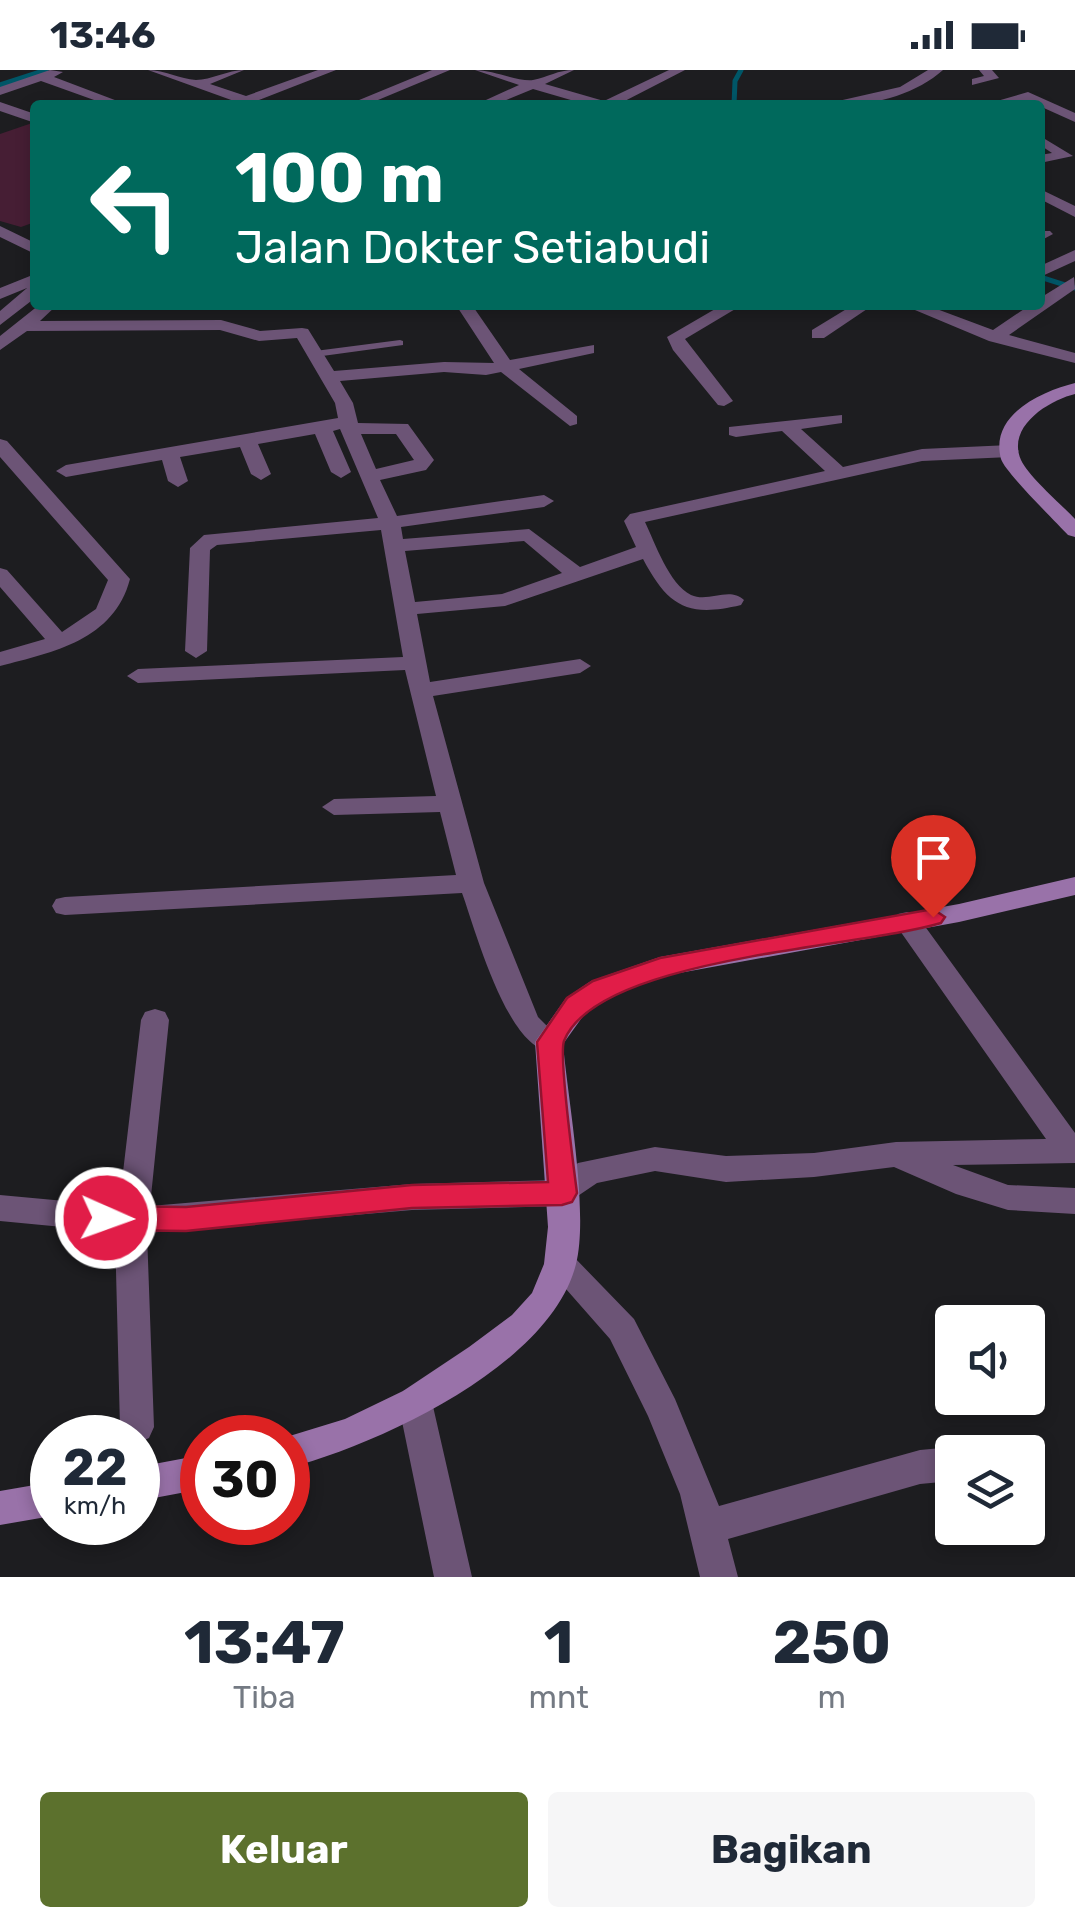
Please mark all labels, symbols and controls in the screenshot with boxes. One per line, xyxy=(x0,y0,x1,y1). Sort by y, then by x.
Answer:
text: 13:46 xyxy=(50,12,156,58)
text: 100 m xyxy=(235,137,444,220)
icon: left xyxy=(70,140,200,270)
text: Jalan Dokter Setiabudi xyxy=(235,221,710,274)
pin xyxy=(891,815,976,918)
icon: arrive xyxy=(906,830,961,885)
position arrow xyxy=(54,1166,158,1270)
map controls xyxy=(935,1305,1045,1545)
button: sound xyxy=(935,1305,1045,1415)
speed limit sign: 30 xyxy=(180,1415,310,1545)
button: layers xyxy=(935,1435,1045,1545)
text: 22 xyxy=(63,1438,128,1498)
text: km/h xyxy=(64,1491,126,1520)
text: 13:47 xyxy=(184,1607,345,1678)
text: 1 xyxy=(544,1607,574,1678)
text: 250 xyxy=(773,1607,891,1678)
text: Tiba xyxy=(233,1678,296,1716)
text: mnt xyxy=(529,1678,589,1716)
text: m xyxy=(818,1678,846,1716)
button: Keluar xyxy=(40,1792,528,1907)
button: Bagikan xyxy=(548,1792,1035,1907)

